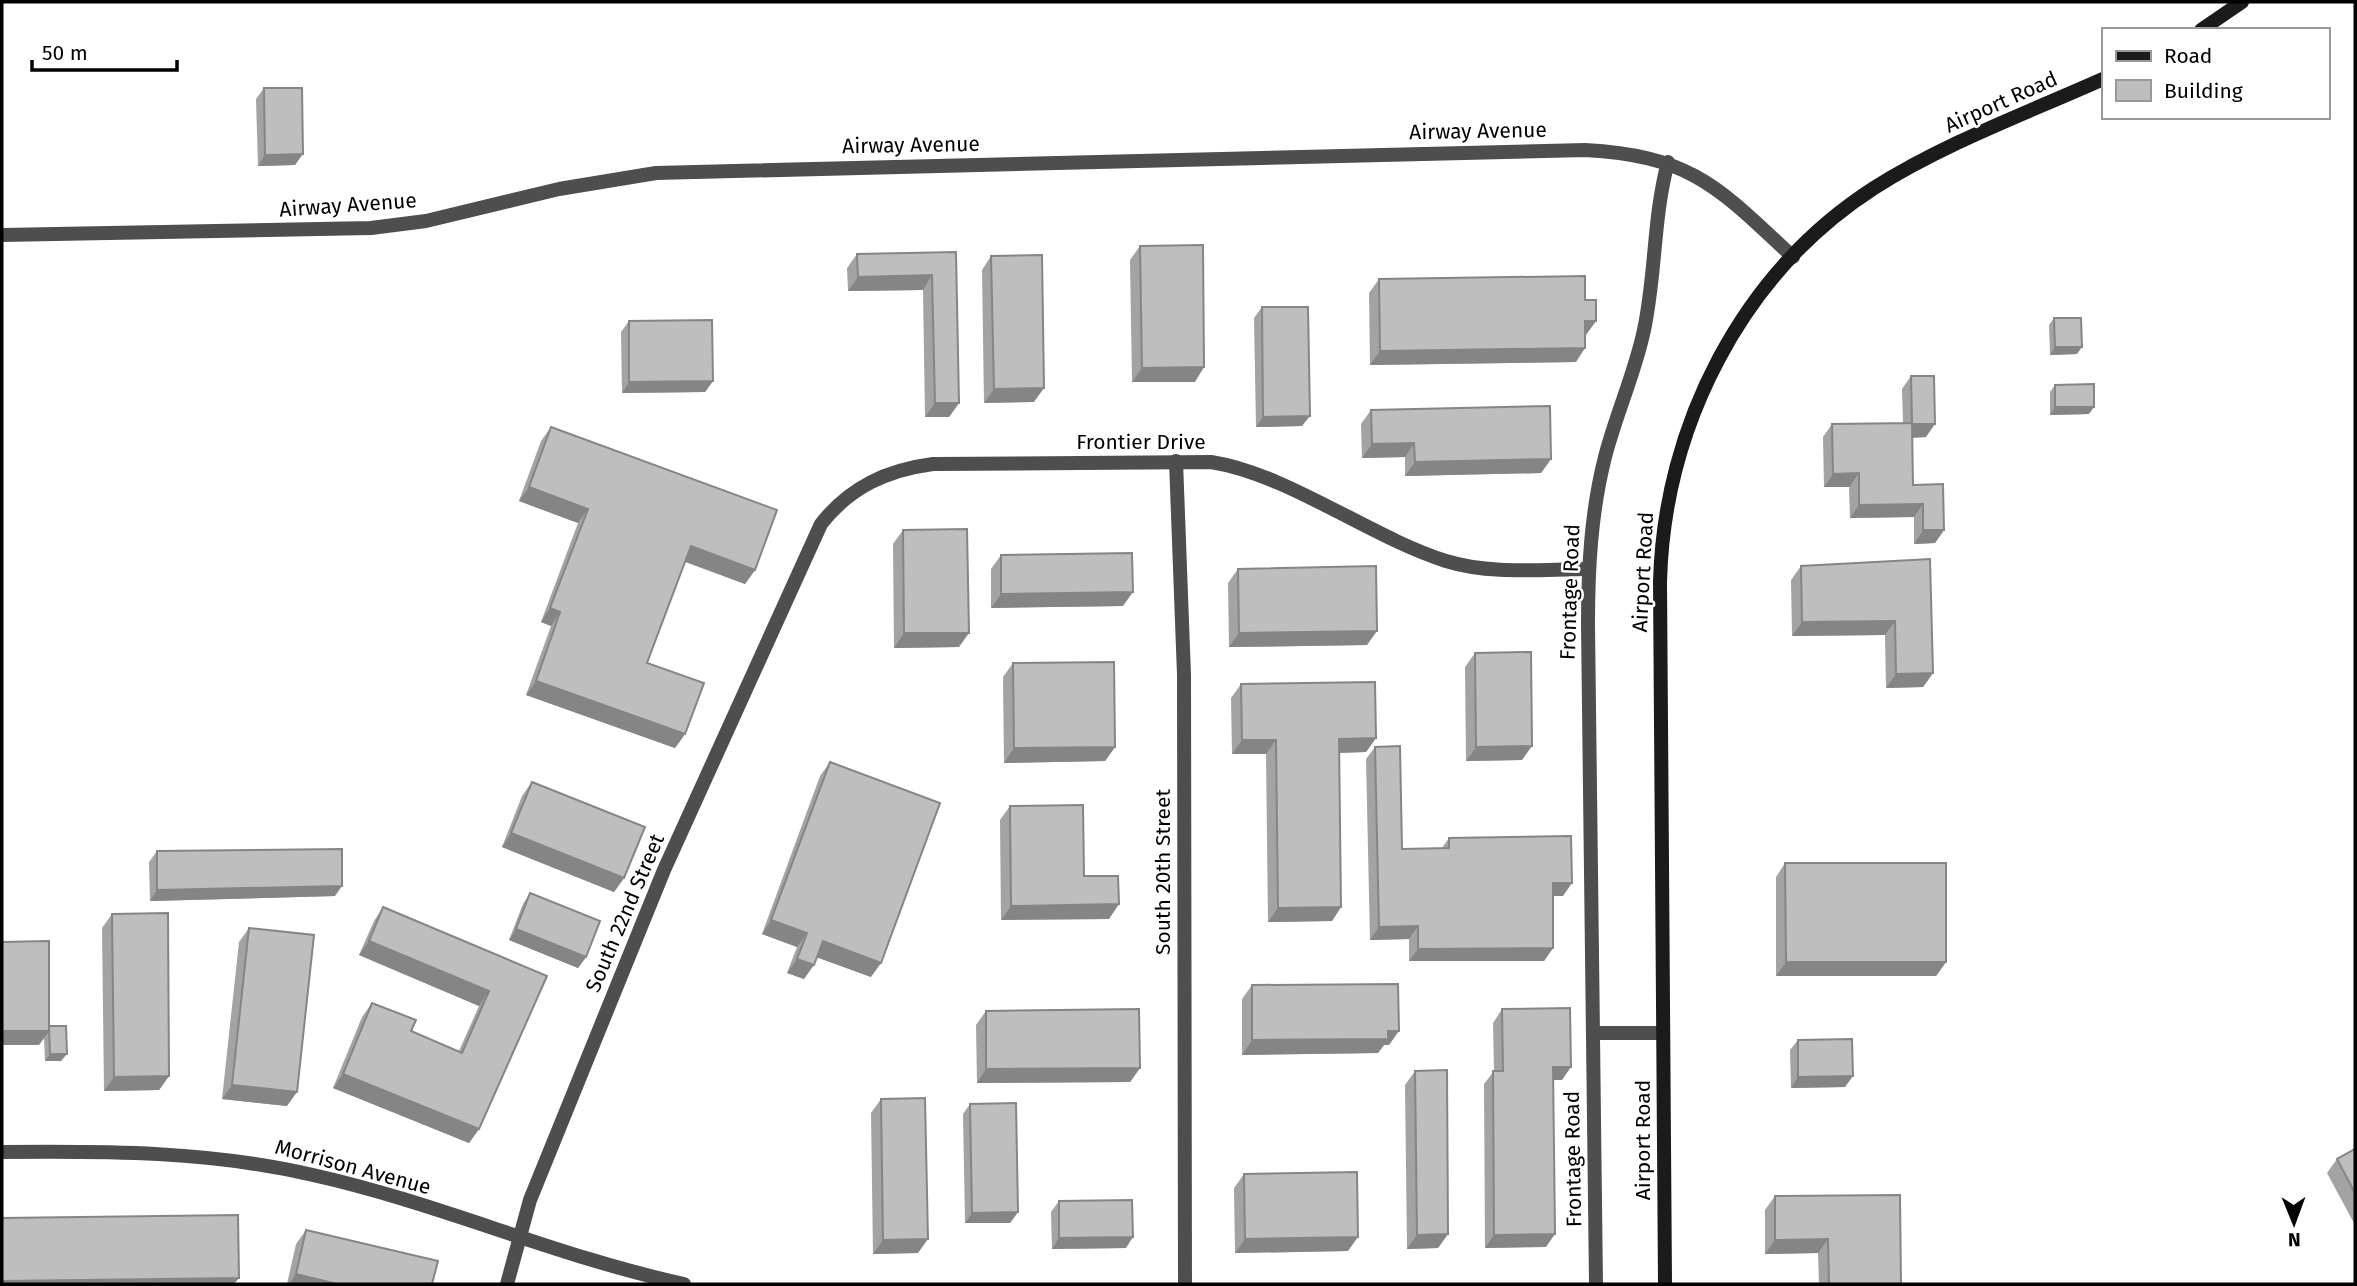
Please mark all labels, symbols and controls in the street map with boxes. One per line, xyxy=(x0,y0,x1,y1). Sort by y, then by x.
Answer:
scale bar xyxy=(32,28,177,72)
legend xyxy=(2102,28,2329,119)
text: 50 m xyxy=(42,40,88,66)
text: Road xyxy=(2164,43,2212,69)
street label: Airport Road xyxy=(1941,66,2061,138)
text: Building xyxy=(2164,78,2243,104)
street label: Airway Avenue xyxy=(1409,117,1547,145)
street label: Airway Avenue xyxy=(842,131,980,159)
street label: Airway Avenue xyxy=(278,187,418,223)
street label: Frontier Drive xyxy=(1076,429,1206,455)
street label: Airport Road xyxy=(1627,511,1659,633)
street label: Frontage Road xyxy=(1555,523,1585,661)
street label: South 20th Street xyxy=(1150,789,1176,955)
street label: South 22nd Street xyxy=(580,829,670,996)
street label: Airport Road xyxy=(1630,1080,1656,1200)
street label: Frontage Road xyxy=(1559,1091,1587,1227)
street label: Morrison Avenue xyxy=(272,1134,434,1200)
north arrow xyxy=(2259,1188,2329,1258)
text: N xyxy=(2288,1228,2301,1251)

